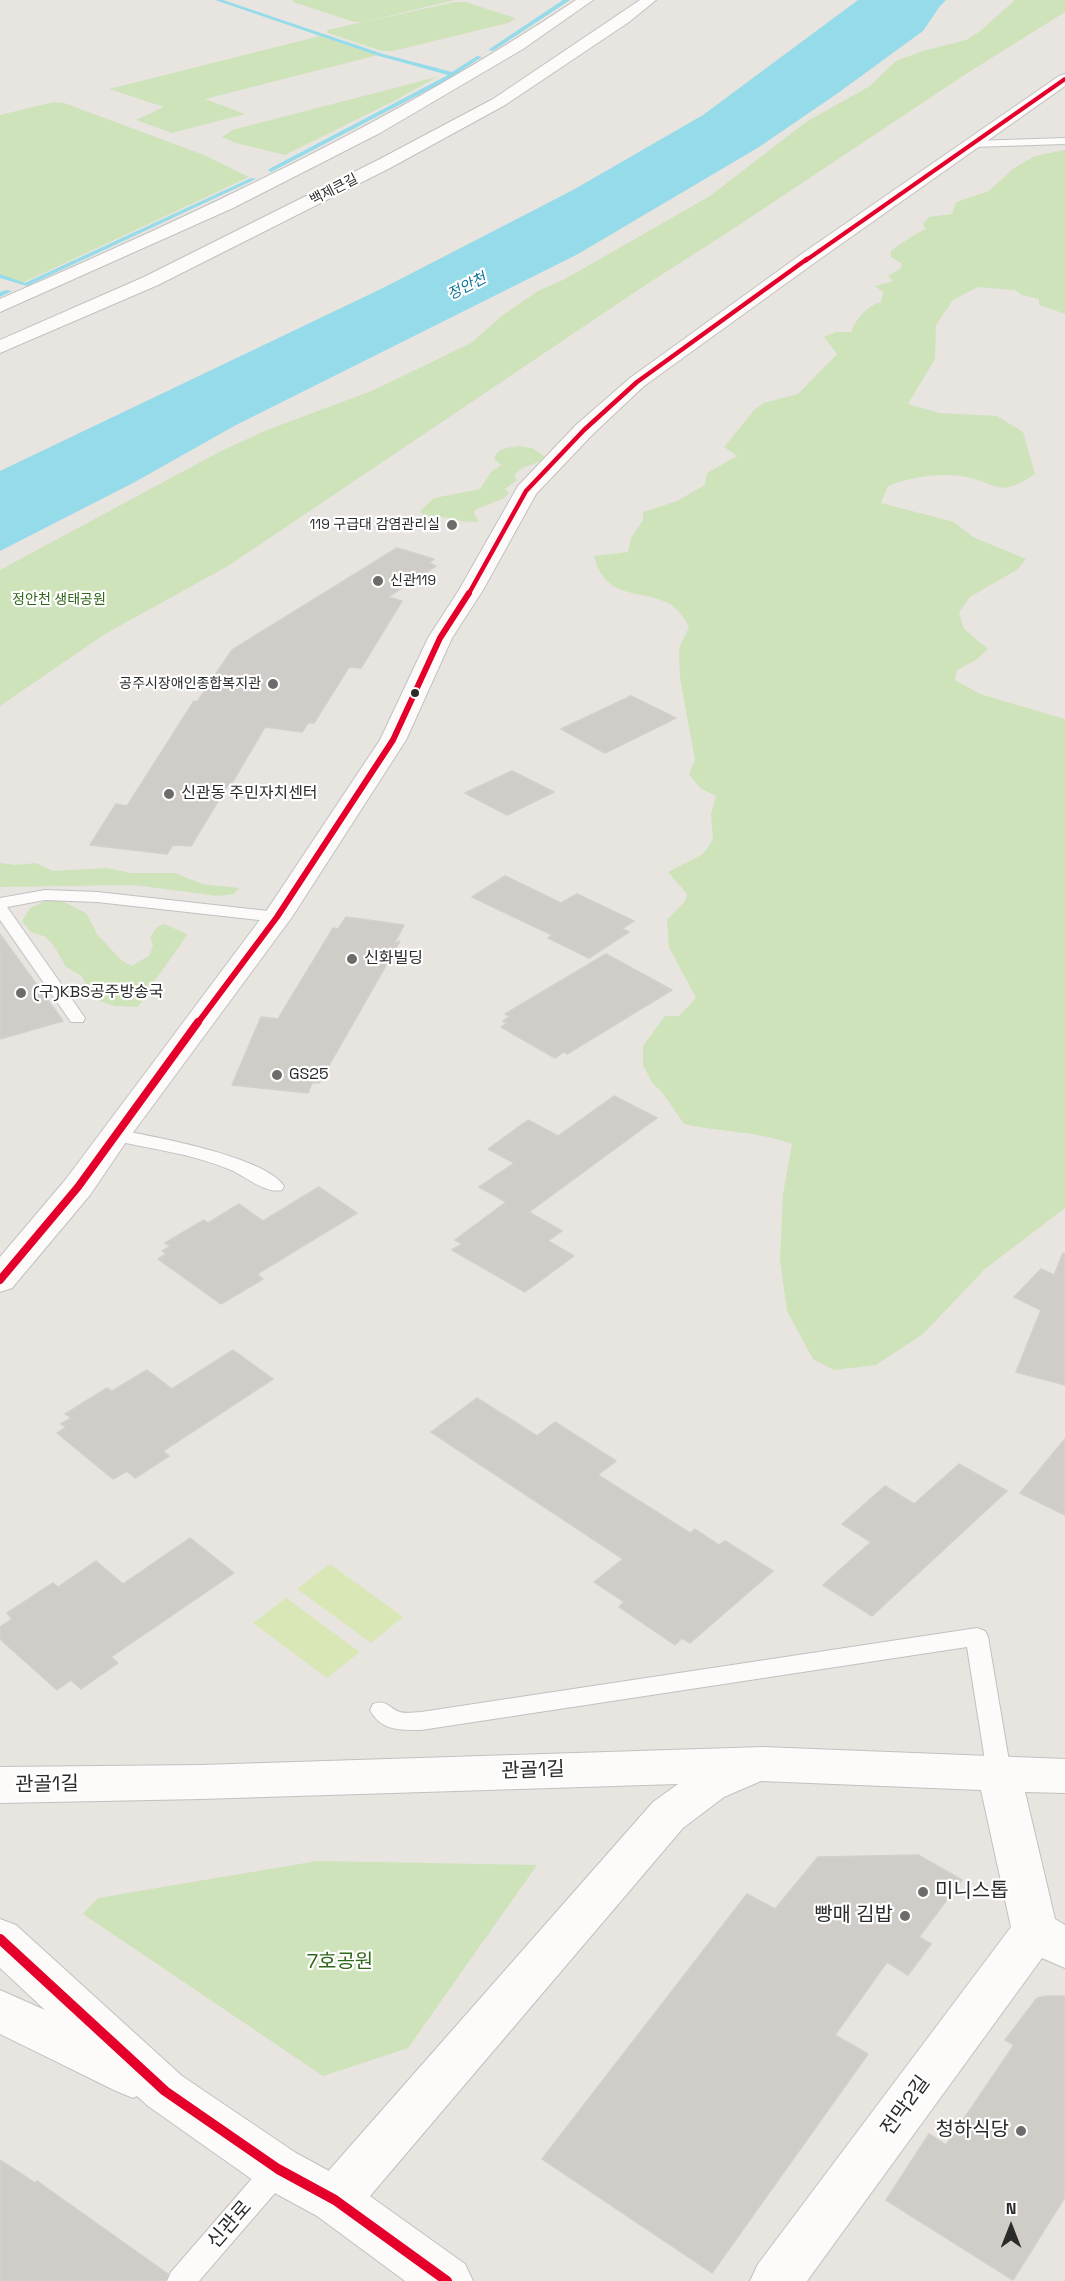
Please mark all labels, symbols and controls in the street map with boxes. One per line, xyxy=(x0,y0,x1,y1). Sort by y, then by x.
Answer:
street label: 백제큰길 xyxy=(307,171,361,209)
water label: 정안천 xyxy=(444,270,490,304)
place label: 119 구급대 감염관리실 xyxy=(309,517,440,533)
marker: 119 구급대 감염관리실 xyxy=(445,518,459,532)
place label: 신관119 xyxy=(390,573,436,589)
marker: 신관119 xyxy=(371,574,385,588)
park label: 정안천 생태공원 xyxy=(12,592,106,608)
place label: 공주시장애인종합복지관 xyxy=(119,676,261,692)
marker: 공주시장애인종합복지관 xyxy=(266,677,280,691)
unlabelled marker xyxy=(409,687,421,699)
place label: 신관동 주민자치센터 xyxy=(181,784,318,804)
marker: 신관동 주민자치센터 xyxy=(162,787,176,801)
place label: 신화빌딩 xyxy=(364,949,423,969)
marker: 신화빌딩 xyxy=(345,952,359,966)
place label: (구)KBS공주방송국 xyxy=(33,983,164,1003)
marker: (구)KBS공주방송국 xyxy=(14,986,28,1000)
place label: GS25 xyxy=(289,1065,329,1085)
marker: GS25 xyxy=(270,1068,284,1082)
street label: 관골1길 xyxy=(501,1758,565,1784)
street label: 관골1길 xyxy=(15,1772,79,1798)
place label: 미니스톱 xyxy=(935,1880,1009,1904)
marker: 미니스톱 xyxy=(916,1885,930,1899)
place label: 빵매 김밥 xyxy=(814,1904,893,1928)
marker: 빵매 김밥 xyxy=(898,1909,912,1923)
park label: 7호공원 xyxy=(307,1951,373,1975)
street label: 전막2길 xyxy=(877,2072,935,2140)
place label: 청하식당 xyxy=(935,2119,1009,2143)
marker: 청하식당 xyxy=(1014,2124,1028,2138)
street label: 신관로 xyxy=(203,2196,257,2254)
north arrow xyxy=(981,2197,1041,2257)
text: N xyxy=(1006,2198,1016,2219)

